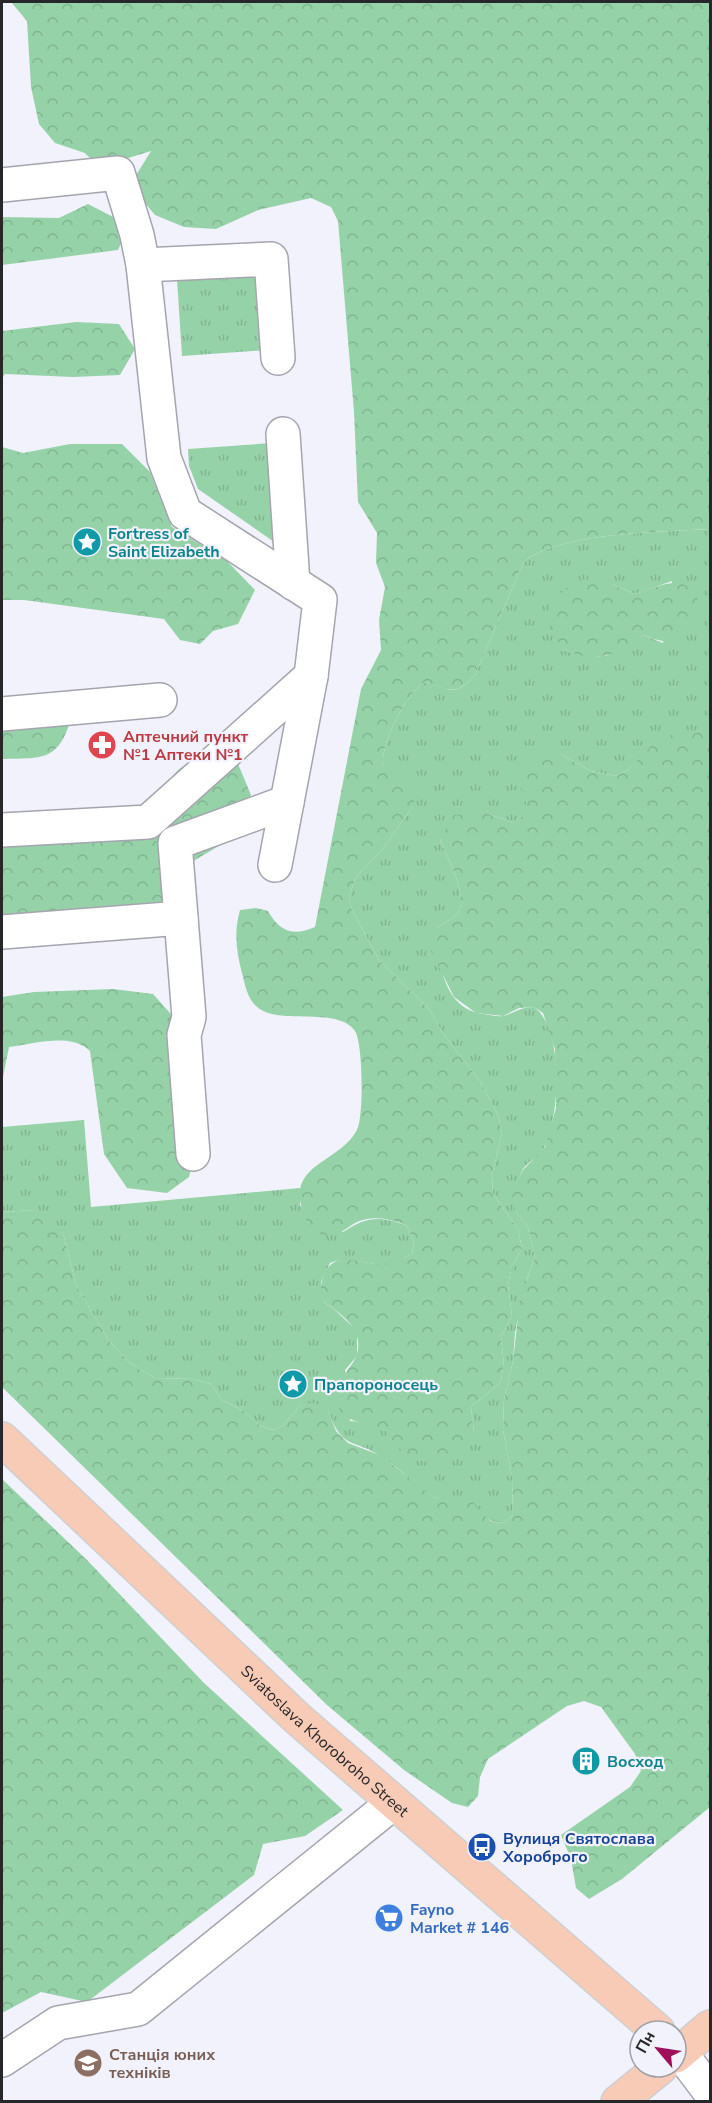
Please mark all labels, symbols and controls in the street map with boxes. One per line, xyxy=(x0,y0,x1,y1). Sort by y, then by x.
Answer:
place label: Fortress of Saint Elizabeth xyxy=(108,523,220,563)
place icon: Fortress of Saint Elizabeth xyxy=(71,526,103,558)
place label: Аптечний пункт №1 Аптеки №1 xyxy=(123,726,249,766)
pharmacy icon: Аптечний пункт №1 Аптеки №1 xyxy=(86,729,118,761)
place icon: Прапороносець xyxy=(277,1368,309,1400)
place label: Прапороносець xyxy=(314,1374,438,1396)
street label: Sviatoslava Khorobroho Street xyxy=(235,1660,414,1822)
building icon: Восход xyxy=(570,1745,602,1777)
place label: Восход xyxy=(607,1751,663,1773)
place label: Вулиця Святослава Хороброго xyxy=(502,1828,655,1868)
bus stop icon: Вулиця Святослава Хороброго xyxy=(466,1831,498,1863)
place label: Fayno Market # 146 xyxy=(410,1899,509,1939)
supermarket icon: Fayno Market # 146 xyxy=(373,1902,405,1934)
north arrow xyxy=(628,2019,688,2079)
text: Пн xyxy=(631,2027,661,2057)
place label: Станція юних техніків xyxy=(109,2044,215,2084)
school or university icon: Станція юних техніків xyxy=(72,2047,104,2079)

